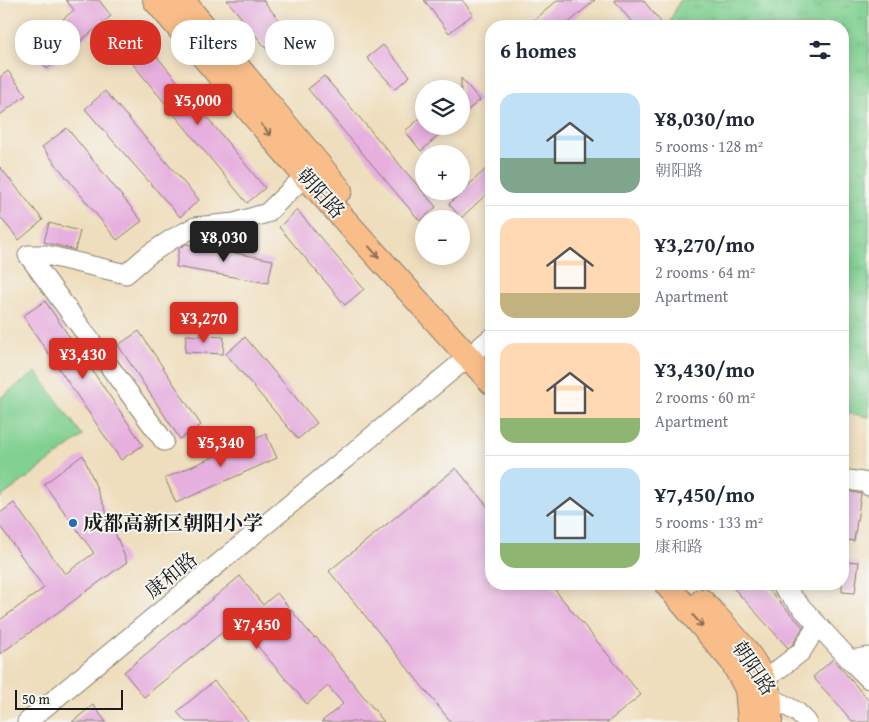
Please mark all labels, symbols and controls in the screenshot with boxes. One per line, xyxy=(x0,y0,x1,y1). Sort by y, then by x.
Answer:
chip: Buy xyxy=(15,20,80,65)
chip: Rent xyxy=(90,20,161,65)
chip: Filters xyxy=(171,20,255,65)
chip: New xyxy=(265,20,334,65)
text: 6 homes xyxy=(500,35,576,66)
icon: filters xyxy=(806,36,834,64)
map controls xyxy=(415,80,470,265)
button: layers xyxy=(415,80,470,135)
pin: ¥5,000 xyxy=(157,84,239,126)
text: ¥5,000 xyxy=(175,88,221,112)
text: ¥8,030/mo xyxy=(655,103,755,134)
icon: home xyxy=(540,113,600,173)
one-way arrow xyxy=(260,124,272,137)
text: 5 rooms · 128 m² xyxy=(655,134,763,158)
button: + xyxy=(415,145,470,200)
text: 朝阳路 xyxy=(655,158,703,182)
street label: 朝阳路 xyxy=(291,161,352,225)
button: − xyxy=(415,210,470,265)
pin: ¥8,030 xyxy=(183,220,265,263)
text: ¥8,030 xyxy=(201,225,247,249)
text: ¥3,270/mo xyxy=(655,229,755,260)
icon: home xyxy=(540,238,600,298)
one-way arrow xyxy=(368,245,380,258)
text: 2 rooms · 64 m² xyxy=(655,260,755,284)
text: Apartment xyxy=(655,284,728,308)
pin: ¥3,270 xyxy=(163,302,245,344)
text: ¥3,270 xyxy=(181,306,227,330)
pin: ¥3,430 xyxy=(42,338,124,380)
text: ¥3,430 xyxy=(60,342,106,366)
text: ¥3,430/mo xyxy=(655,354,755,385)
icon: home xyxy=(540,363,600,423)
text: 2 rooms · 60 m² xyxy=(655,385,755,409)
text: Apartment xyxy=(655,409,728,433)
pin: ¥5,340 xyxy=(180,426,262,468)
text: ¥5,340 xyxy=(198,430,244,454)
text: ¥7,450/mo xyxy=(655,479,755,510)
icon: home xyxy=(540,488,600,548)
place label: 成都高新区朝阳小学 xyxy=(83,508,263,537)
text: 5 rooms · 133 m² xyxy=(655,510,763,534)
marker: 成都高新区朝阳小学 xyxy=(67,517,79,529)
text: 康和路 xyxy=(655,534,703,558)
street label: 康和路 xyxy=(138,544,203,605)
pin: ¥7,450 xyxy=(216,608,298,650)
text: ¥7,450 xyxy=(234,612,280,636)
one-way arrow xyxy=(692,614,703,627)
street label: 朝阳路 xyxy=(726,635,783,701)
scale bar xyxy=(15,687,122,710)
text: 50 m xyxy=(22,689,50,709)

